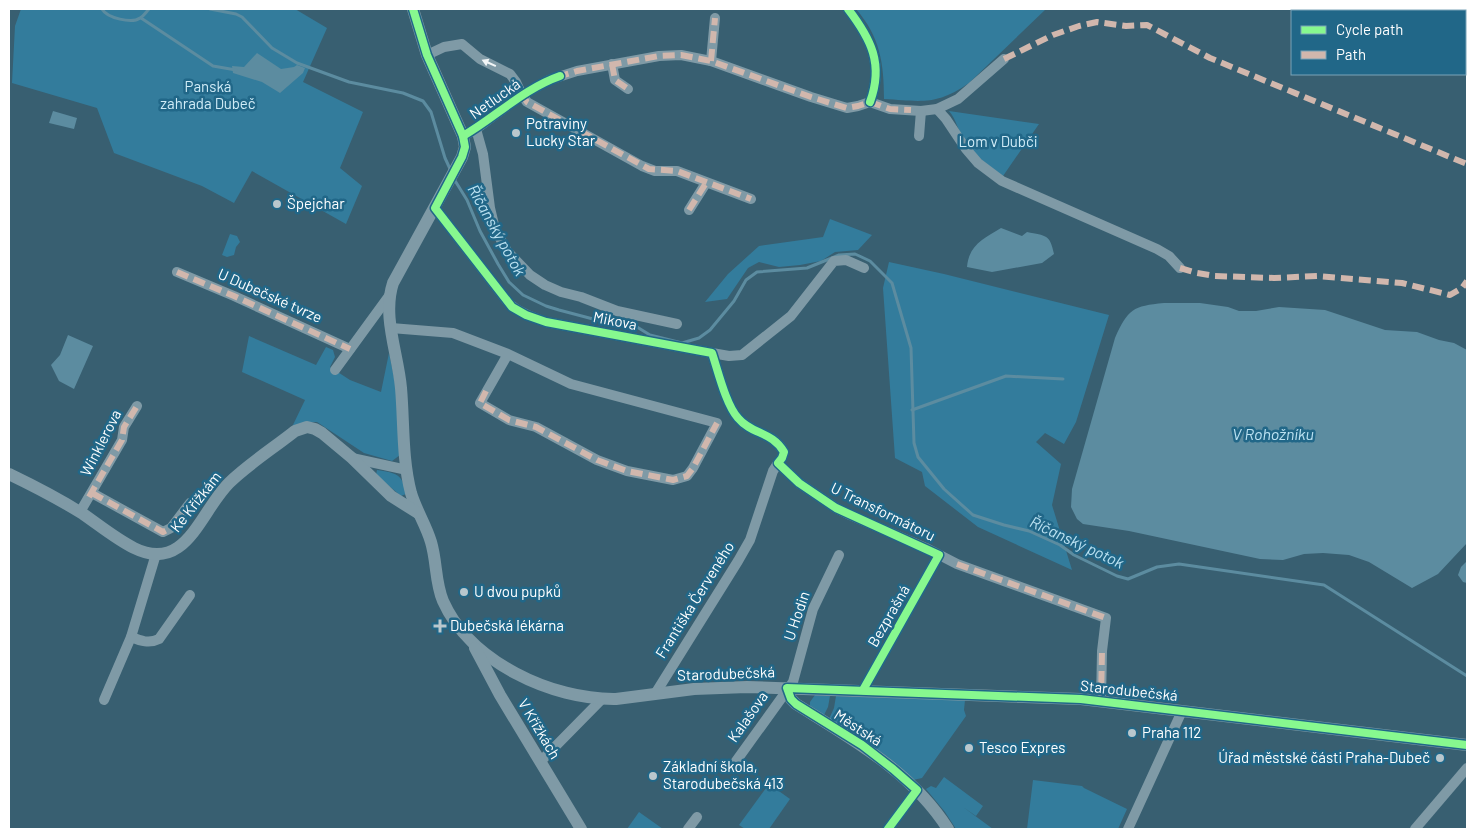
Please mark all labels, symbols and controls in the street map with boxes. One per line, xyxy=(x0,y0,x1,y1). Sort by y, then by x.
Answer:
legend xyxy=(1291,10,1466,75)
text: Cycle path xyxy=(1336,20,1403,38)
text: Path xyxy=(1336,45,1366,63)
one-way arrow xyxy=(482,58,496,66)
street label: Netlucká xyxy=(466,74,523,122)
park label: Panská zahrada Dubeč xyxy=(160,77,256,112)
place label: Potraviny Lucky Star xyxy=(526,114,596,149)
marker: Potraviny Lucky Star xyxy=(510,127,522,139)
park label: Lom v Dubči xyxy=(958,132,1038,150)
water label: Říčanský potok xyxy=(464,181,530,279)
place label: Špejchar xyxy=(287,194,345,212)
marker: Špejchar xyxy=(271,198,283,210)
street label: U Dubečské tvrze xyxy=(216,264,325,326)
street label: Mikova xyxy=(592,307,639,333)
street label: Winklerova xyxy=(76,406,124,479)
water label: V Rohožníku xyxy=(1232,424,1314,443)
street label: Ke Křížkám xyxy=(166,468,224,535)
street label: U Transformátoru xyxy=(828,478,939,544)
water label: Říčanský potok xyxy=(1027,511,1127,572)
street label: Františka Červeného xyxy=(651,538,737,661)
street label: Bezprašná xyxy=(863,581,913,650)
place label: U dvou pupků xyxy=(474,582,561,600)
marker: U dvou pupků xyxy=(458,586,470,598)
street label: U Hodin xyxy=(779,589,813,643)
place label: Dubečská lékárna xyxy=(450,616,564,634)
marker: Dubečská lékárna xyxy=(434,620,446,632)
street label: Starodubečská xyxy=(677,662,775,684)
street label: Starodubečská xyxy=(1080,676,1179,704)
street label: Kalašova xyxy=(723,688,771,745)
street label: V Křížkách xyxy=(515,695,565,762)
street label: Městská xyxy=(831,705,886,749)
place label: Praha 112 xyxy=(1142,723,1201,741)
marker: Praha 112 xyxy=(1126,727,1138,739)
place label: Tesco Expres xyxy=(979,738,1065,756)
marker: Tesco Expres xyxy=(963,742,975,754)
place label: Úřad městské části Praha-Dubeč xyxy=(1218,748,1430,766)
marker: Úřad městské části Praha-Dubeč xyxy=(1434,752,1446,764)
place label: Základní škola, Starodubečská 413 xyxy=(663,757,784,792)
marker: Základní škola, Starodubečská 413 xyxy=(647,770,659,782)

